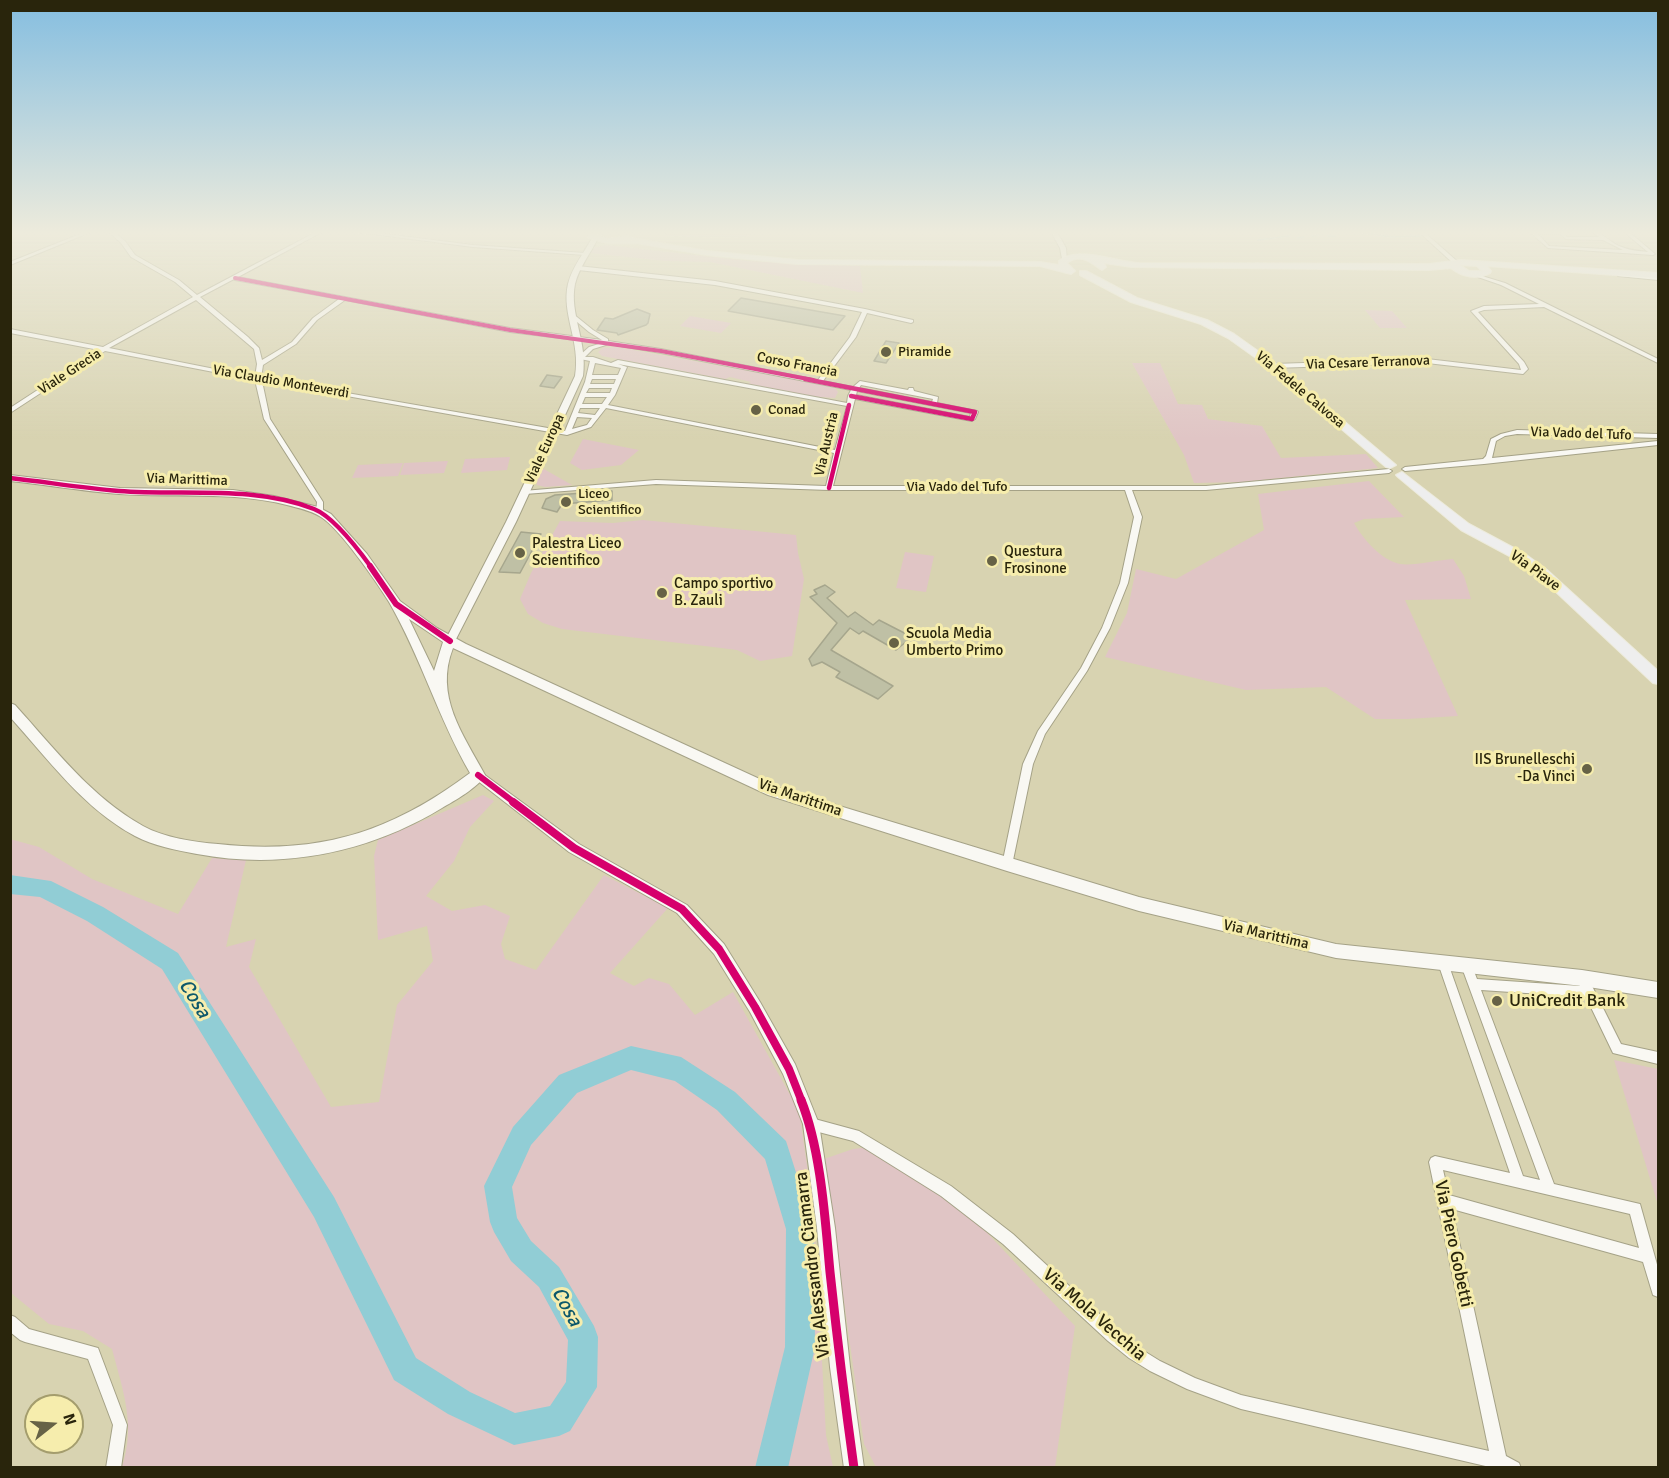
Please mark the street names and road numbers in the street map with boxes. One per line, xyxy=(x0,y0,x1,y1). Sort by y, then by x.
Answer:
street label: Viale Grecia xyxy=(35,345,105,399)
street label: Via Fedele Calvosa xyxy=(1252,348,1348,432)
street label: Corso Francia xyxy=(755,349,839,381)
street label: Via Cesare Terranova xyxy=(1306,352,1430,374)
street label: Via Claudio Monteverdi xyxy=(212,362,350,402)
street label: Via Austria xyxy=(811,410,843,478)
street label: Viale Europa xyxy=(522,411,568,487)
street label: Via Vado del Tufo xyxy=(1530,424,1632,444)
street label: Via Marittima xyxy=(146,470,228,490)
street label: Via Vado del Tufo xyxy=(906,479,1008,495)
street label: Via Piave xyxy=(1506,547,1564,595)
street label: Via Marittima xyxy=(756,775,844,821)
street label: Via Marittima xyxy=(1221,916,1311,954)
street label: Via Alessandro Ciamarra xyxy=(791,1171,835,1359)
street label: Via Piero Gobetti xyxy=(1429,1179,1477,1309)
street label: Via Mola Vecchia xyxy=(1038,1264,1150,1366)

